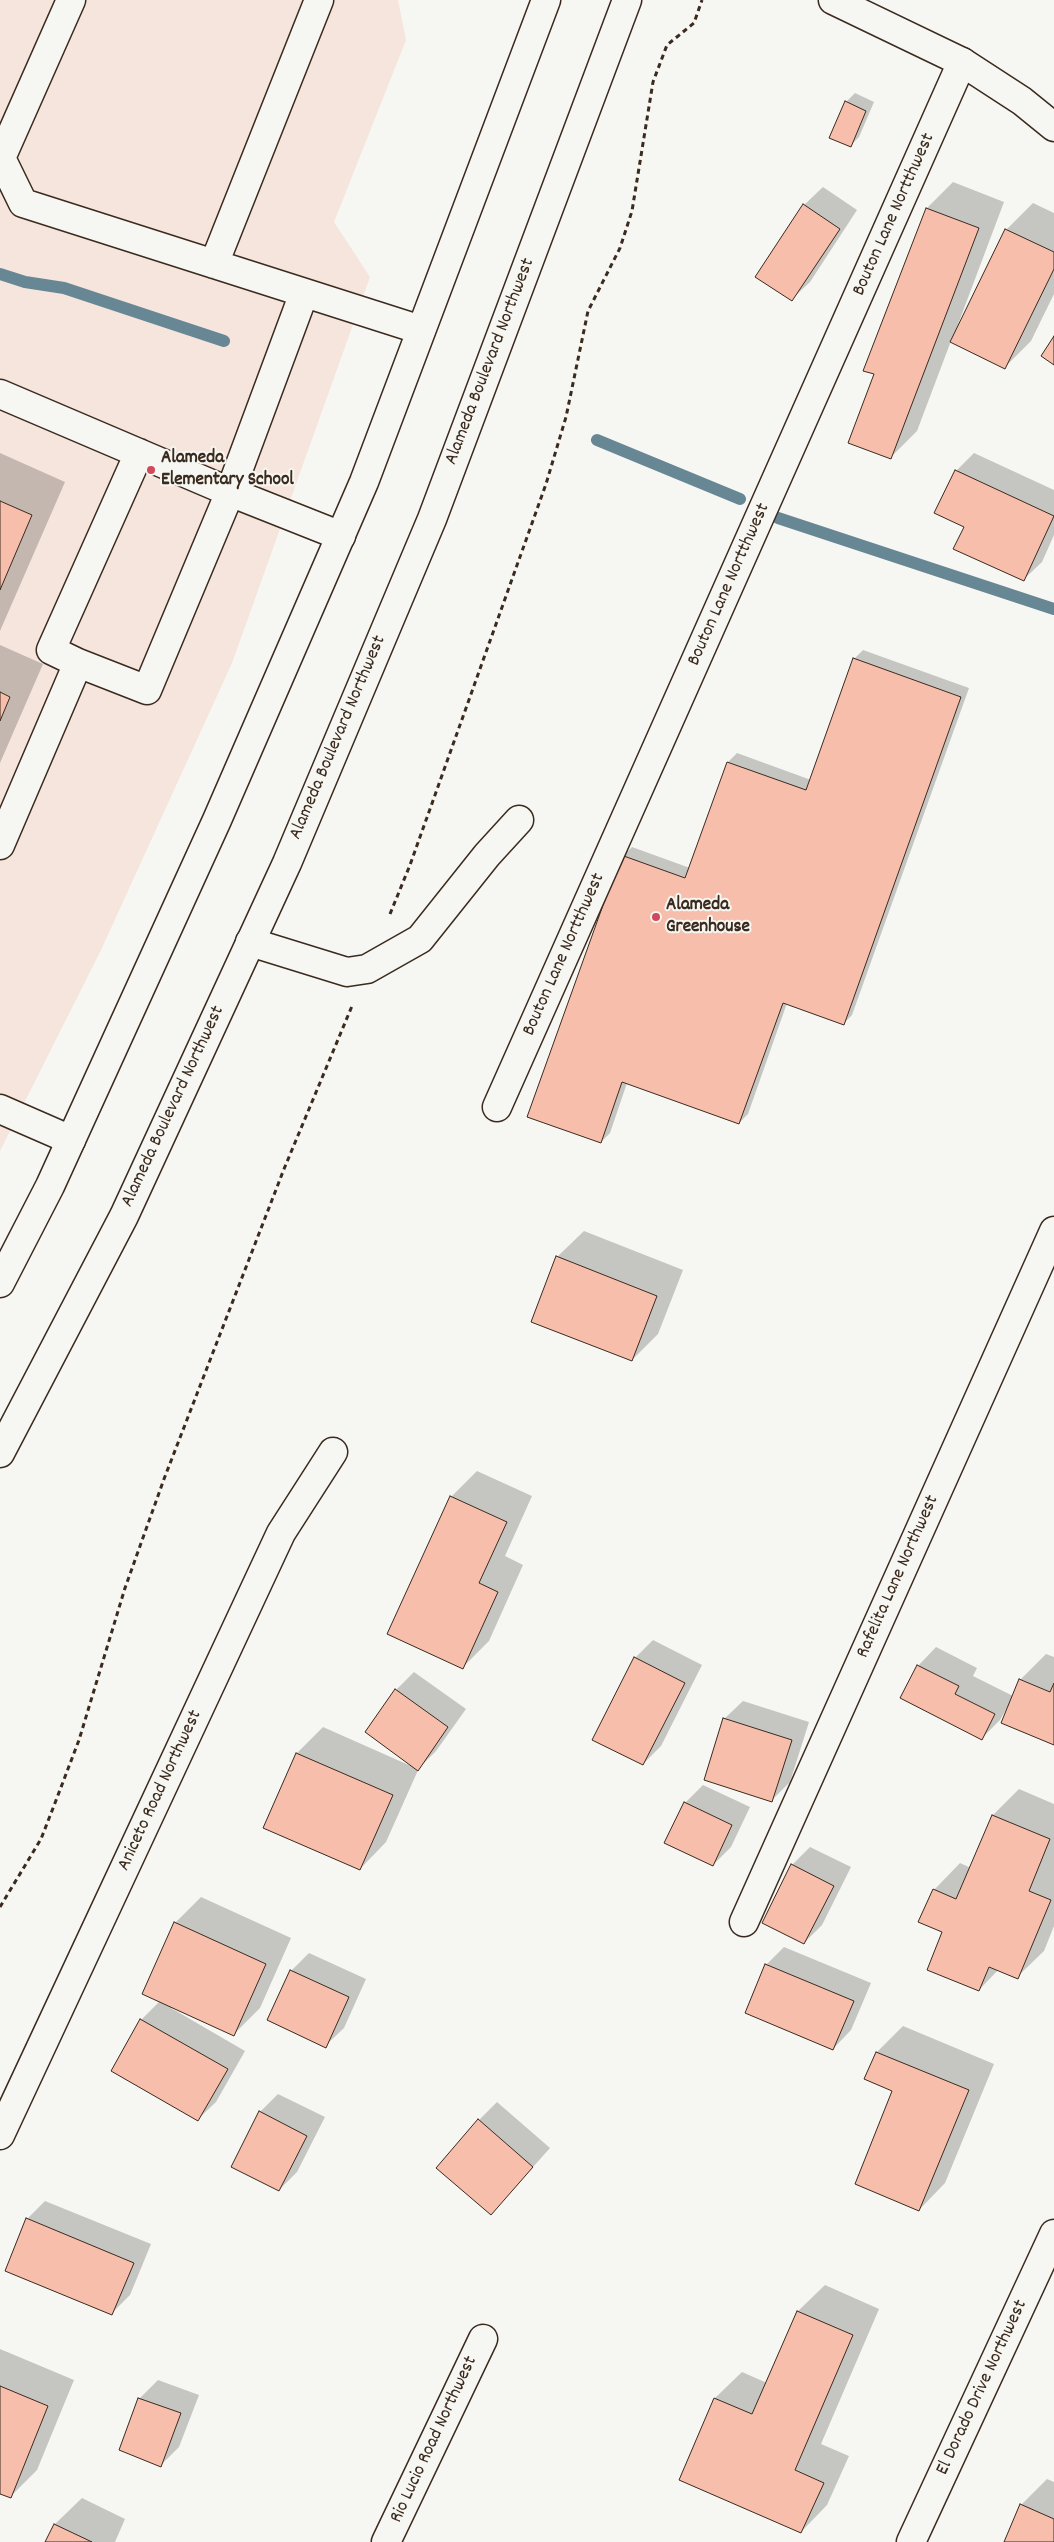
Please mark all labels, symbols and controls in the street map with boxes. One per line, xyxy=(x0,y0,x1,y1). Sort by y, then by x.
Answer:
street label: Bouton Lane Nortthwest xyxy=(849,130,941,300)
street label: Alameda Boulevard Northwest xyxy=(441,256,541,468)
place label: Alameda Elementary School xyxy=(161,448,294,492)
marker: Alameda Elementary School xyxy=(145,464,157,476)
street label: Bouton Lane Nortthwest xyxy=(684,500,776,670)
street label: Alameda Boulevard Northwest xyxy=(286,633,392,843)
street label: Bouton Lane Nortthwest xyxy=(519,870,611,1040)
place label: Alameda Greenhouse xyxy=(666,895,750,939)
marker: Alameda Greenhouse xyxy=(650,911,662,923)
street label: Alameda Boulevard Northwest xyxy=(117,1003,231,1211)
street label: Rafelita Lane Northwest xyxy=(853,1492,945,1662)
street label: Aniceto Road Northwest xyxy=(114,1707,208,1875)
street label: El Dorado Drive Northwest xyxy=(932,2297,1034,2479)
street label: Rio Lucio Road Northwest xyxy=(386,2353,484,2527)

